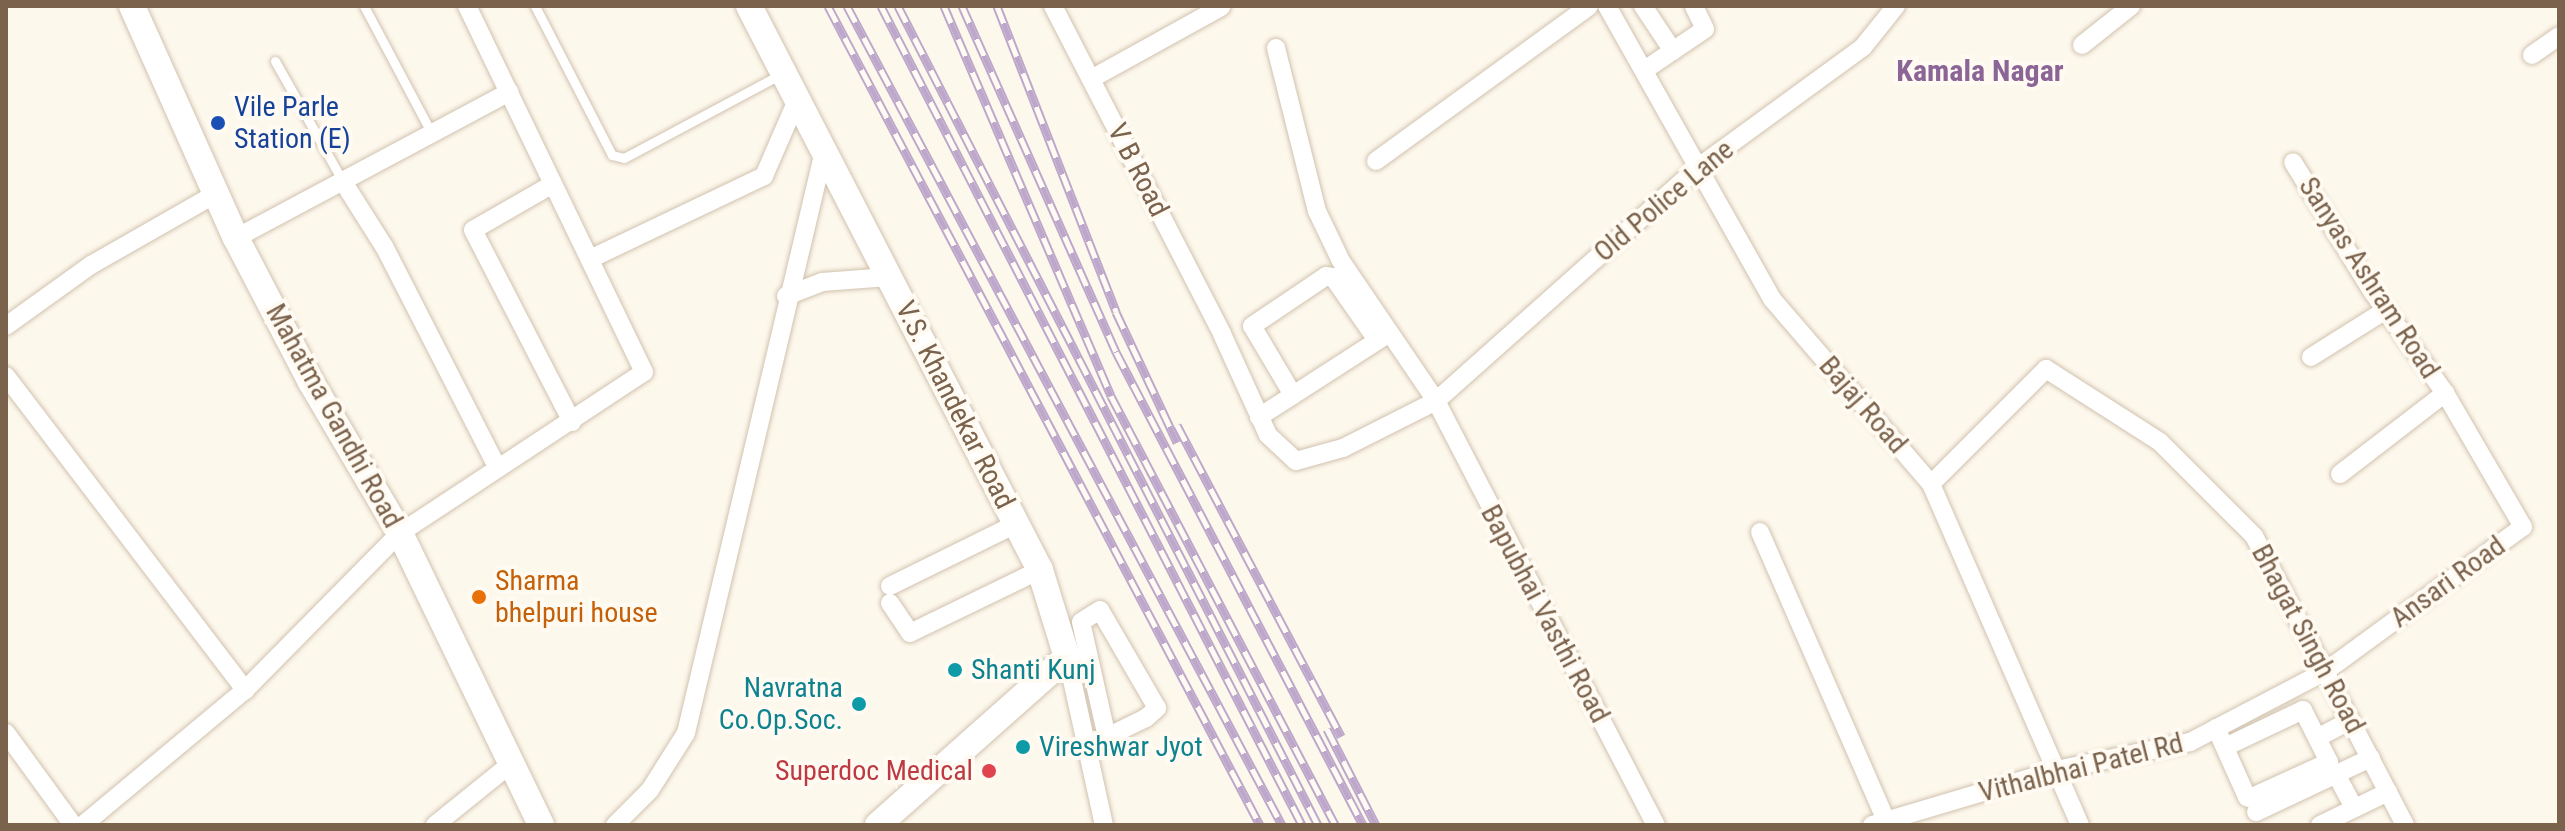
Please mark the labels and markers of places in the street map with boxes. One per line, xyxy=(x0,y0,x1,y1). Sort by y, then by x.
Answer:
place label: Vile Parle Station (E) xyxy=(234,90,351,156)
marker: Vile Parle Station (E) xyxy=(209,114,227,132)
place label: Sharma bhelpuri house xyxy=(495,564,658,630)
marker: Sharma bhelpuri house xyxy=(470,588,488,606)
place label: Shanti Kunj xyxy=(971,653,1095,687)
marker: Shanti Kunj xyxy=(946,661,964,679)
place label: Navratna Co.Op.Soc. xyxy=(719,671,843,737)
marker: Navratna Co.Op.Soc. xyxy=(850,695,868,713)
place label: Vireshwar Jyot xyxy=(1039,730,1203,764)
marker: Vireshwar Jyot xyxy=(1014,738,1032,756)
place label: Superdoc Medical xyxy=(775,754,973,788)
marker: Superdoc Medical xyxy=(980,762,998,780)

